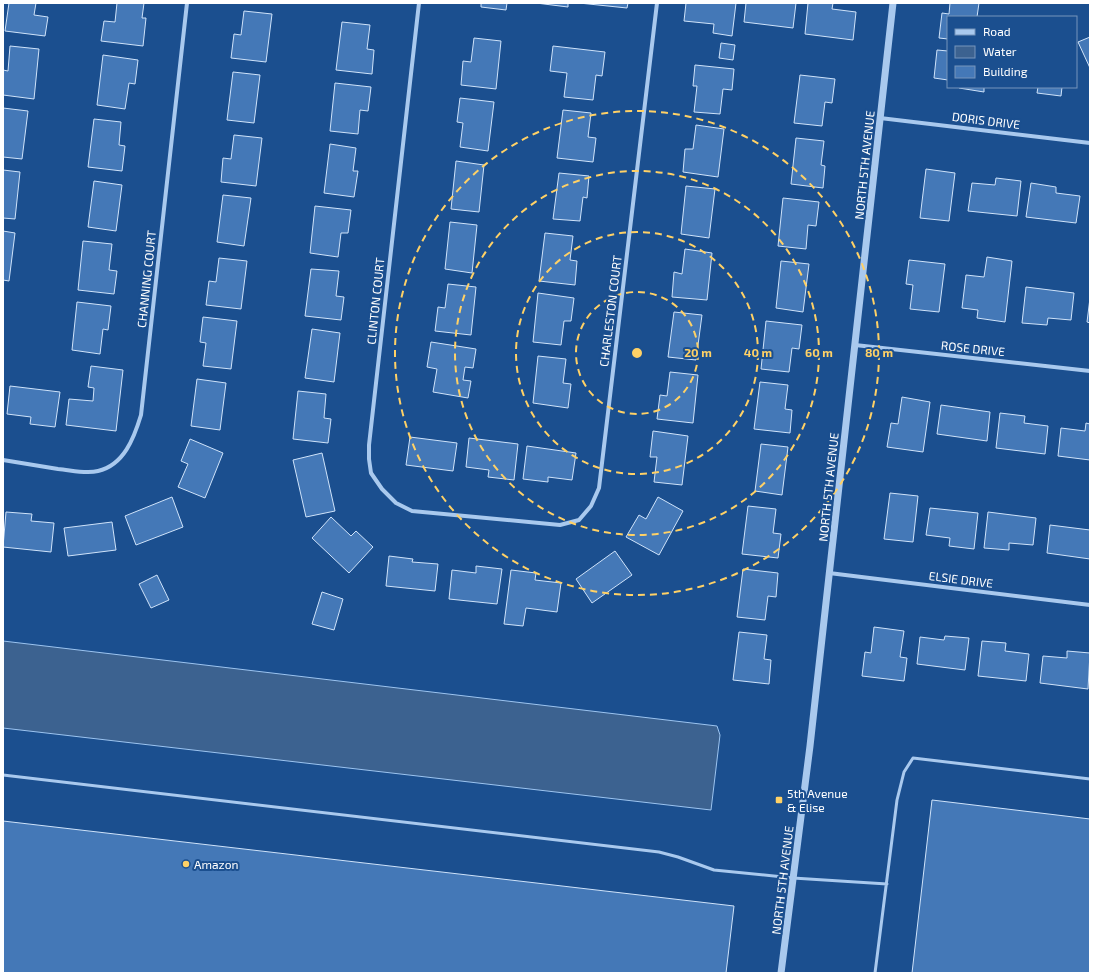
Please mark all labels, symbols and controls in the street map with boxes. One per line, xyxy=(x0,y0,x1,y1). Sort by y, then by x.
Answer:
legend xyxy=(947,16,1077,88)
text: Road xyxy=(983,24,1011,38)
text: Water xyxy=(983,44,1017,58)
text: Building xyxy=(983,64,1028,78)
street label: DORIS DRIVE xyxy=(951,109,1021,131)
street label: NORTH 5TH AVENUE xyxy=(851,110,877,220)
street label: CHANNING COURT xyxy=(134,229,158,328)
street label: CHARLESTON COURT xyxy=(596,254,624,368)
street label: CLINTON COURT xyxy=(363,257,387,345)
street label: ROSE DRIVE xyxy=(940,338,1006,358)
text: 20 m xyxy=(684,345,712,359)
text: 40 m xyxy=(744,345,772,359)
text: 60 m xyxy=(805,345,833,359)
text: 80 m xyxy=(865,345,893,359)
centre of rings xyxy=(630,346,644,360)
street label: NORTH 5TH AVENUE xyxy=(815,432,841,542)
street label: ELSIE DRIVE xyxy=(928,568,994,590)
place label: 5th Avenue & Elise xyxy=(787,786,848,814)
marker: 5th Avenue & Elise xyxy=(774,795,784,805)
street label: NORTH 5TH AVENUE xyxy=(768,825,796,935)
place label: Amazon xyxy=(194,857,238,871)
marker: Amazon xyxy=(181,859,191,869)

